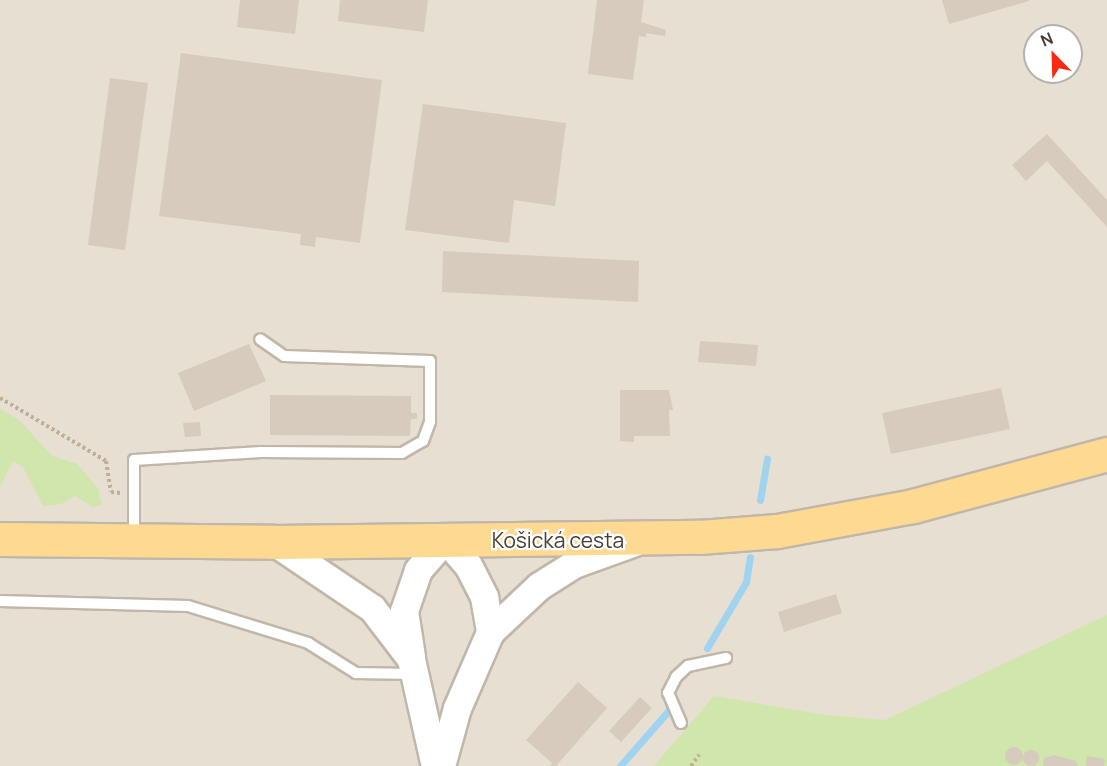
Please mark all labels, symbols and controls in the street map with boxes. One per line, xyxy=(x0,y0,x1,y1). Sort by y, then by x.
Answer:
north arrow xyxy=(1023,24,1083,84)
text: N xyxy=(1037,27,1056,52)
street label: Košická cesta xyxy=(492,527,624,553)

